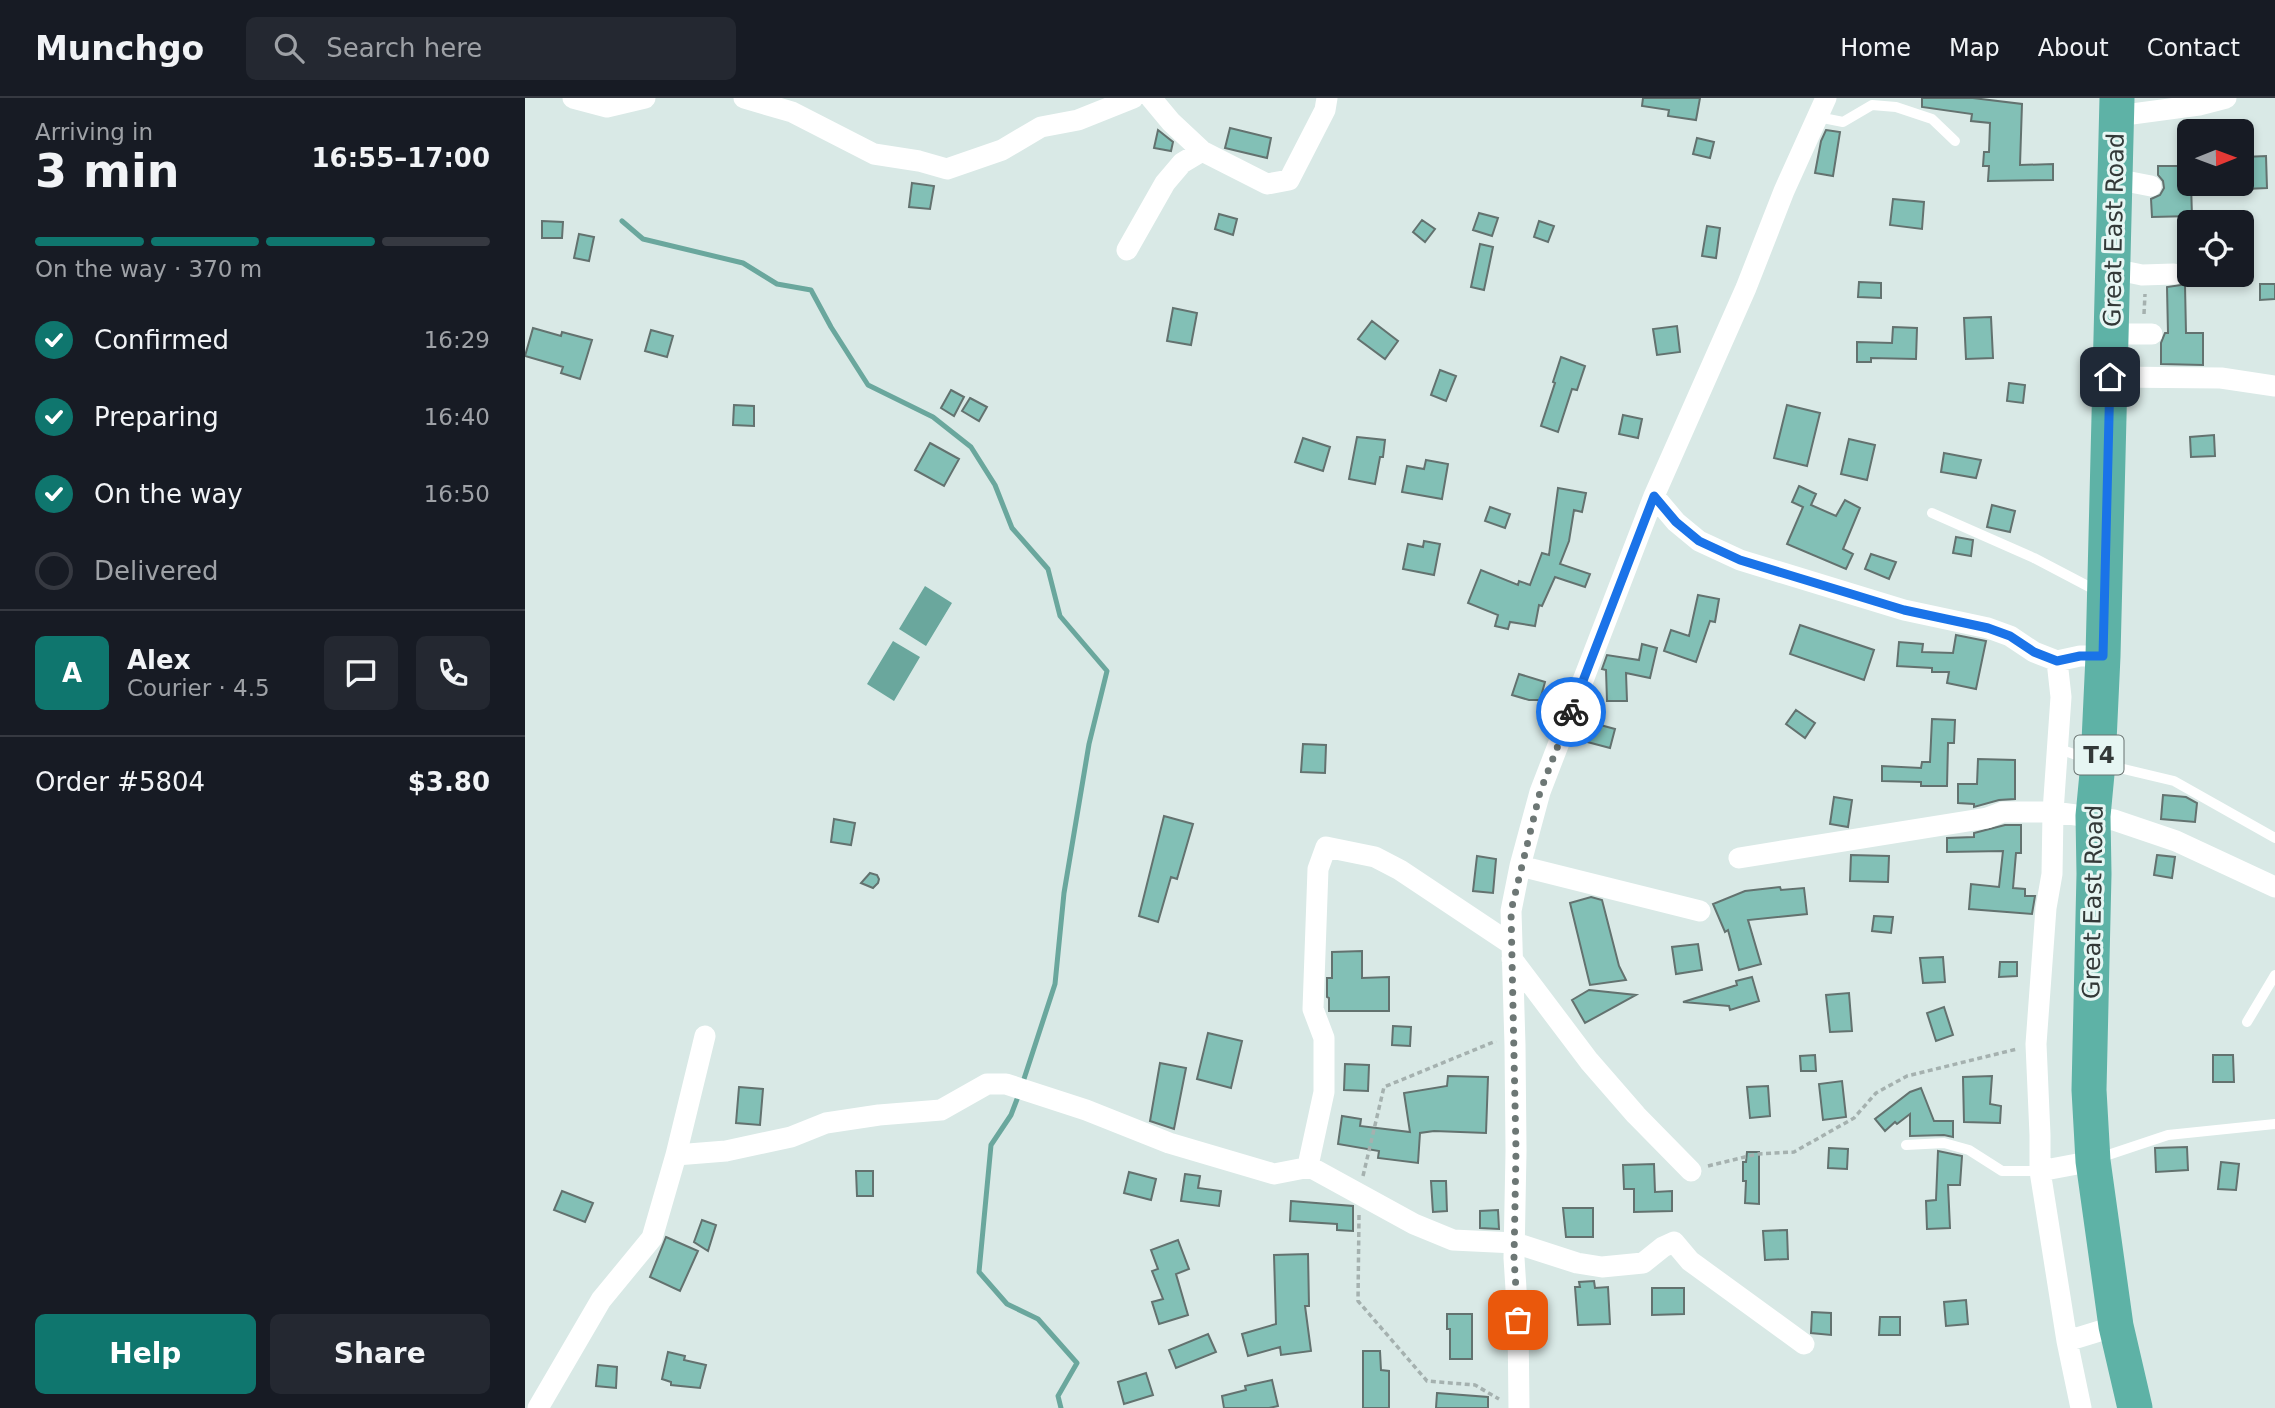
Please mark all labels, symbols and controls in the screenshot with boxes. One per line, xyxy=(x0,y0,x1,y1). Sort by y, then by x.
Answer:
search box xyxy=(246,17,736,80)
text: Munchgo xyxy=(35,29,204,68)
icon: search xyxy=(270,29,308,67)
text: Search here xyxy=(326,33,482,63)
text: Home xyxy=(1840,34,1911,62)
text: Map xyxy=(1949,34,2000,62)
text: About xyxy=(2038,34,2109,62)
text: Contact xyxy=(2147,34,2240,62)
text: Arriving in xyxy=(35,119,153,145)
north arrow xyxy=(2177,119,2254,196)
map controls xyxy=(2177,119,2254,287)
street label: Great East Road xyxy=(2098,133,2130,327)
text: 16:55–17:00 xyxy=(311,143,490,173)
text: 3 min xyxy=(35,144,179,198)
button: locate xyxy=(2177,210,2254,287)
text: On the way · 370 m xyxy=(35,256,262,282)
icon: check xyxy=(35,321,73,359)
text: Confirmed xyxy=(94,325,229,355)
text: 16:29 xyxy=(424,327,490,353)
pin xyxy=(2080,347,2140,407)
icon: home xyxy=(2091,358,2129,396)
icon: check xyxy=(35,398,73,436)
text: Preparing xyxy=(94,402,219,432)
text: 16:40 xyxy=(424,404,490,430)
icon: check xyxy=(35,475,73,513)
text: On the way xyxy=(94,479,243,509)
text: 16:50 xyxy=(424,481,490,507)
text: Delivered xyxy=(94,556,218,586)
button: chat xyxy=(324,636,398,710)
button: phone xyxy=(416,636,490,710)
text: Alex xyxy=(127,645,190,675)
text: A xyxy=(62,658,82,688)
text: Courier · 4.5 xyxy=(127,675,270,701)
courier xyxy=(1536,677,1606,747)
icon: bike xyxy=(1552,693,1590,731)
road number: T4 xyxy=(2075,736,2123,775)
text: Order #5804 xyxy=(35,767,205,797)
text: $3.80 xyxy=(408,767,490,797)
street label: Great East Road xyxy=(2077,805,2109,999)
pin xyxy=(1488,1290,1548,1350)
icon: bag xyxy=(1499,1301,1537,1339)
button: Help xyxy=(35,1314,256,1394)
button: Share xyxy=(270,1314,490,1394)

